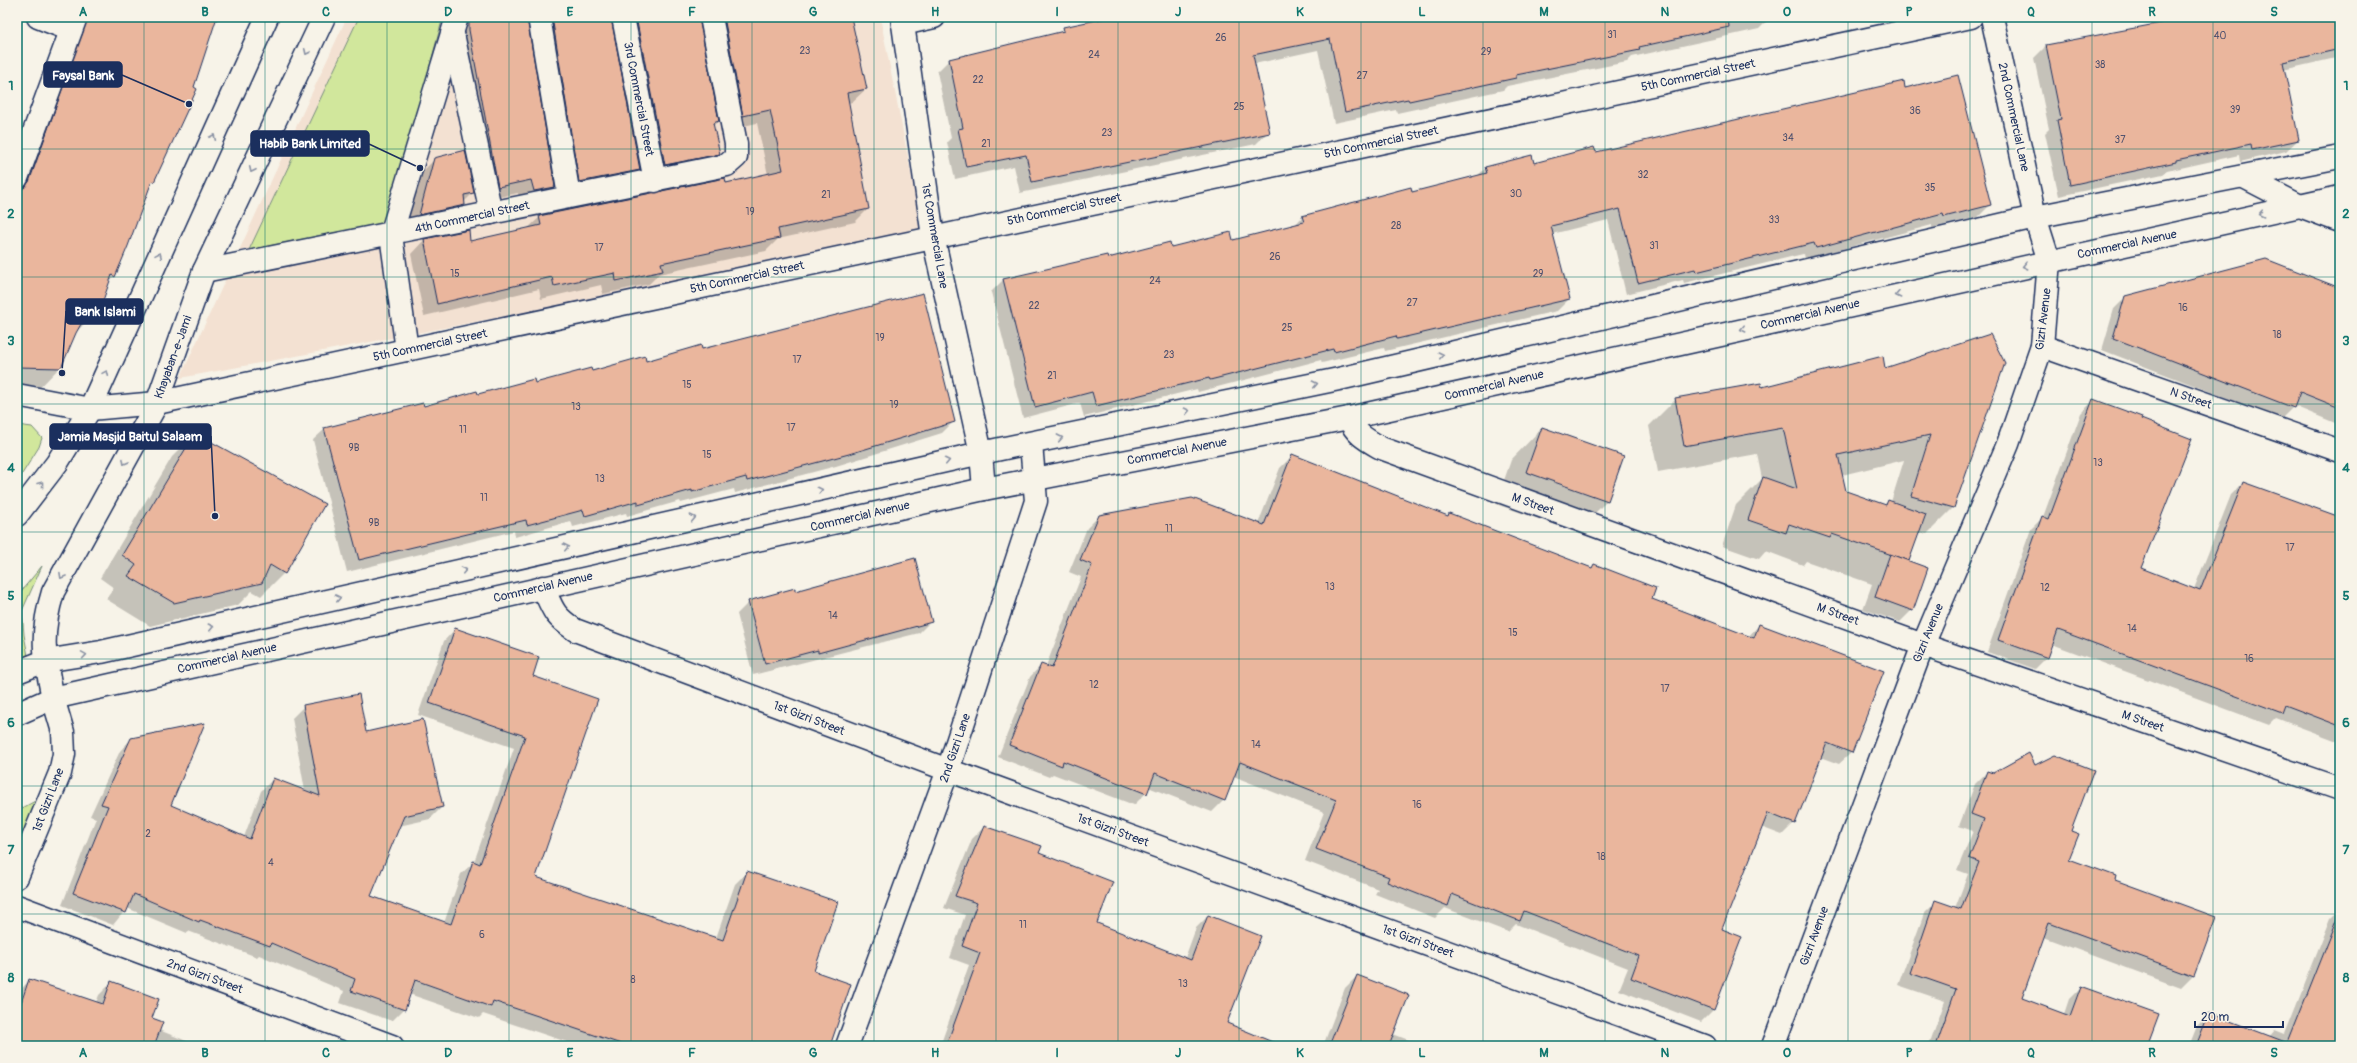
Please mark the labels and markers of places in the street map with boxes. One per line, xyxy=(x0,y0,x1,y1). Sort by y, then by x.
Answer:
callout: Faysal Bank xyxy=(44,62,122,87)
callout: Habib Bank Limited xyxy=(251,131,369,156)
callout: Bank Islami xyxy=(66,299,143,324)
callout: Jamia Masjid Baitul Salaam xyxy=(50,424,211,449)

